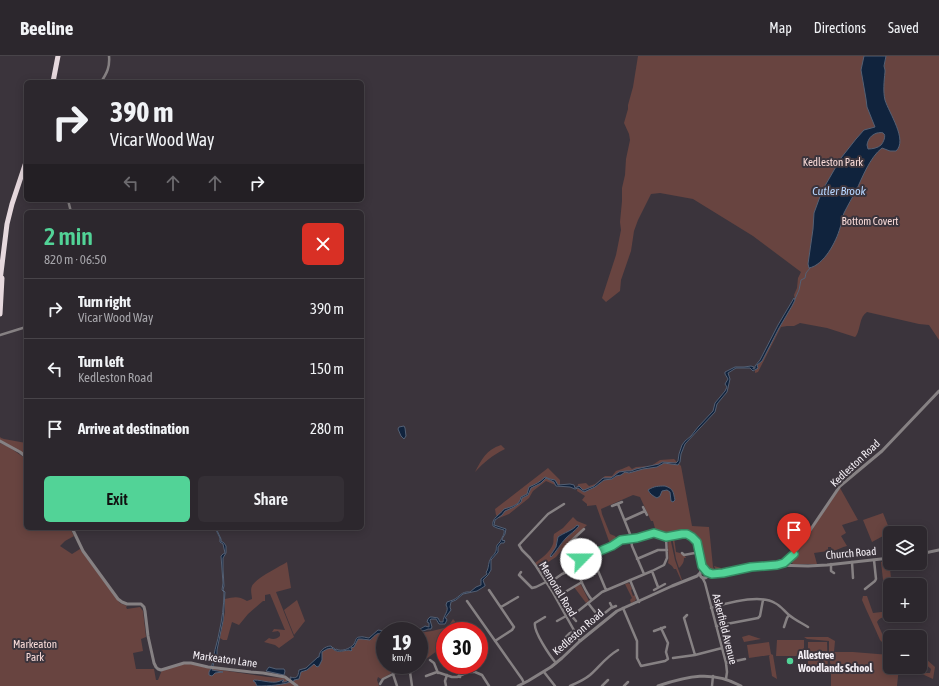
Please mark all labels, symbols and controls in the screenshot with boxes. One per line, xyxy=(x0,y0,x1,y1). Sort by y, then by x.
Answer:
text: Beeline xyxy=(20,17,73,39)
text: Map xyxy=(769,20,792,36)
text: Directions xyxy=(814,20,866,36)
text: Saved xyxy=(888,20,919,36)
icon: right xyxy=(44,96,96,148)
text: 390 m xyxy=(110,96,173,128)
text: Vicar Wood Way xyxy=(110,129,215,150)
park label: Kedleston Park xyxy=(803,156,863,168)
icon: left xyxy=(120,172,142,194)
icon: ahead xyxy=(162,172,184,194)
icon: ahead xyxy=(204,172,226,194)
icon: right xyxy=(246,172,268,194)
water label: Cutler Brook xyxy=(812,184,867,198)
park label: Bottom Covert xyxy=(842,215,898,227)
text: 2 min xyxy=(44,223,93,250)
button: close xyxy=(302,223,344,265)
text: 820 m · 06:50 xyxy=(44,252,107,267)
text: Turn right xyxy=(78,293,131,310)
icon: right xyxy=(44,298,66,320)
text: 390 m xyxy=(310,300,344,317)
text: Vicar Wood Way xyxy=(78,310,153,325)
text: Turn left xyxy=(78,353,124,370)
icon: left xyxy=(44,358,66,380)
text: 150 m xyxy=(310,360,344,377)
text: Kedleston Road xyxy=(78,370,153,385)
icon: arrive xyxy=(44,418,66,440)
text: Arrive at destination xyxy=(78,420,189,437)
text: 280 m xyxy=(310,420,344,437)
street label: Kedleston Road xyxy=(828,437,882,489)
button: Exit xyxy=(44,476,190,522)
button: Share xyxy=(198,476,344,522)
pin xyxy=(777,513,811,554)
icon: arrive xyxy=(783,519,805,541)
map controls xyxy=(883,526,927,674)
button: layers xyxy=(883,526,927,570)
position arrow xyxy=(560,538,602,580)
street label: Church Road xyxy=(825,545,877,561)
street label: Memorial Road xyxy=(537,559,579,619)
button: + xyxy=(883,578,927,622)
street label: Askerfield Avenue xyxy=(710,592,740,666)
street label: Kedleston Road xyxy=(550,607,606,657)
speed limit sign: 30 xyxy=(436,622,488,674)
button: − xyxy=(883,630,927,674)
text: 19 xyxy=(393,631,411,654)
park label: Markeaton Park xyxy=(13,638,57,663)
street label: Markeaton Lane xyxy=(192,649,258,669)
place label: Allestree Woodlands School xyxy=(797,649,874,674)
text: km/h xyxy=(392,652,412,663)
marker: Allestree Woodlands School xyxy=(785,656,795,666)

